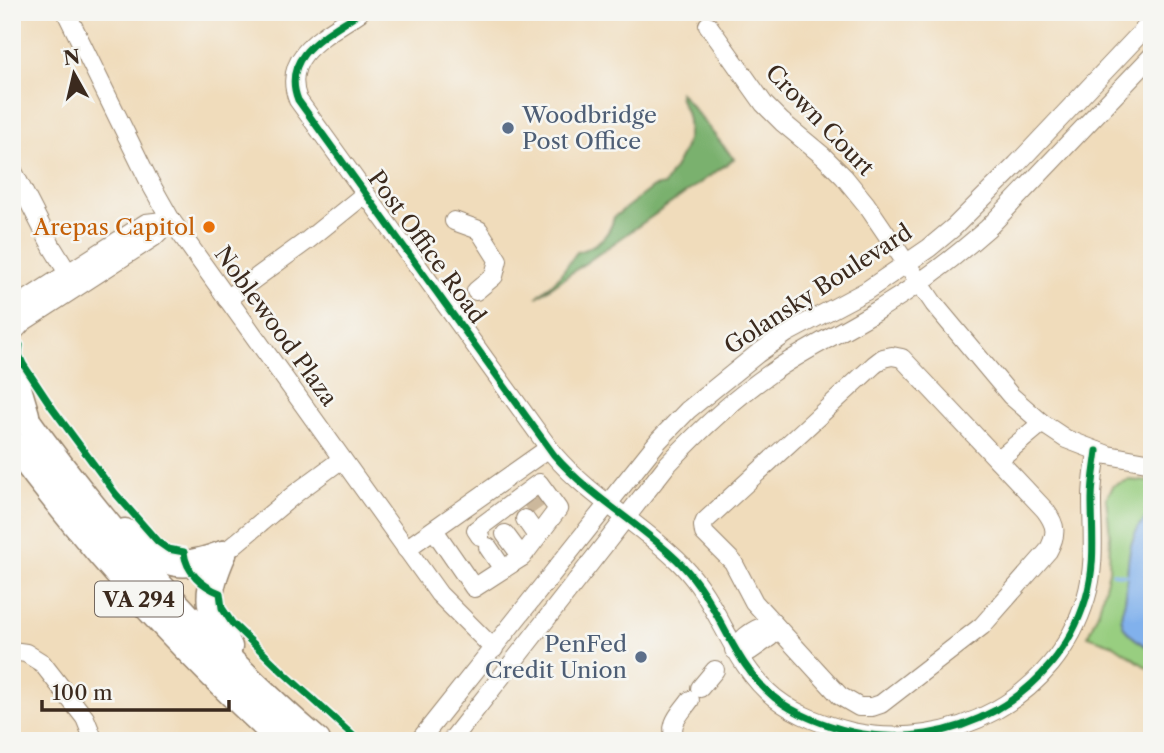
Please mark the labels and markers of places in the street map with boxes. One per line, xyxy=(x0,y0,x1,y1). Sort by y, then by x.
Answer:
place label: Woodbridge Post Office xyxy=(521,101,657,155)
marker: Woodbridge Post Office xyxy=(500,120,516,136)
place label: Arepas Capitol xyxy=(32,213,195,241)
marker: Arepas Capitol xyxy=(201,219,217,235)
place label: PenFed Credit Union xyxy=(485,630,627,684)
marker: PenFed Credit Union xyxy=(633,649,649,665)

